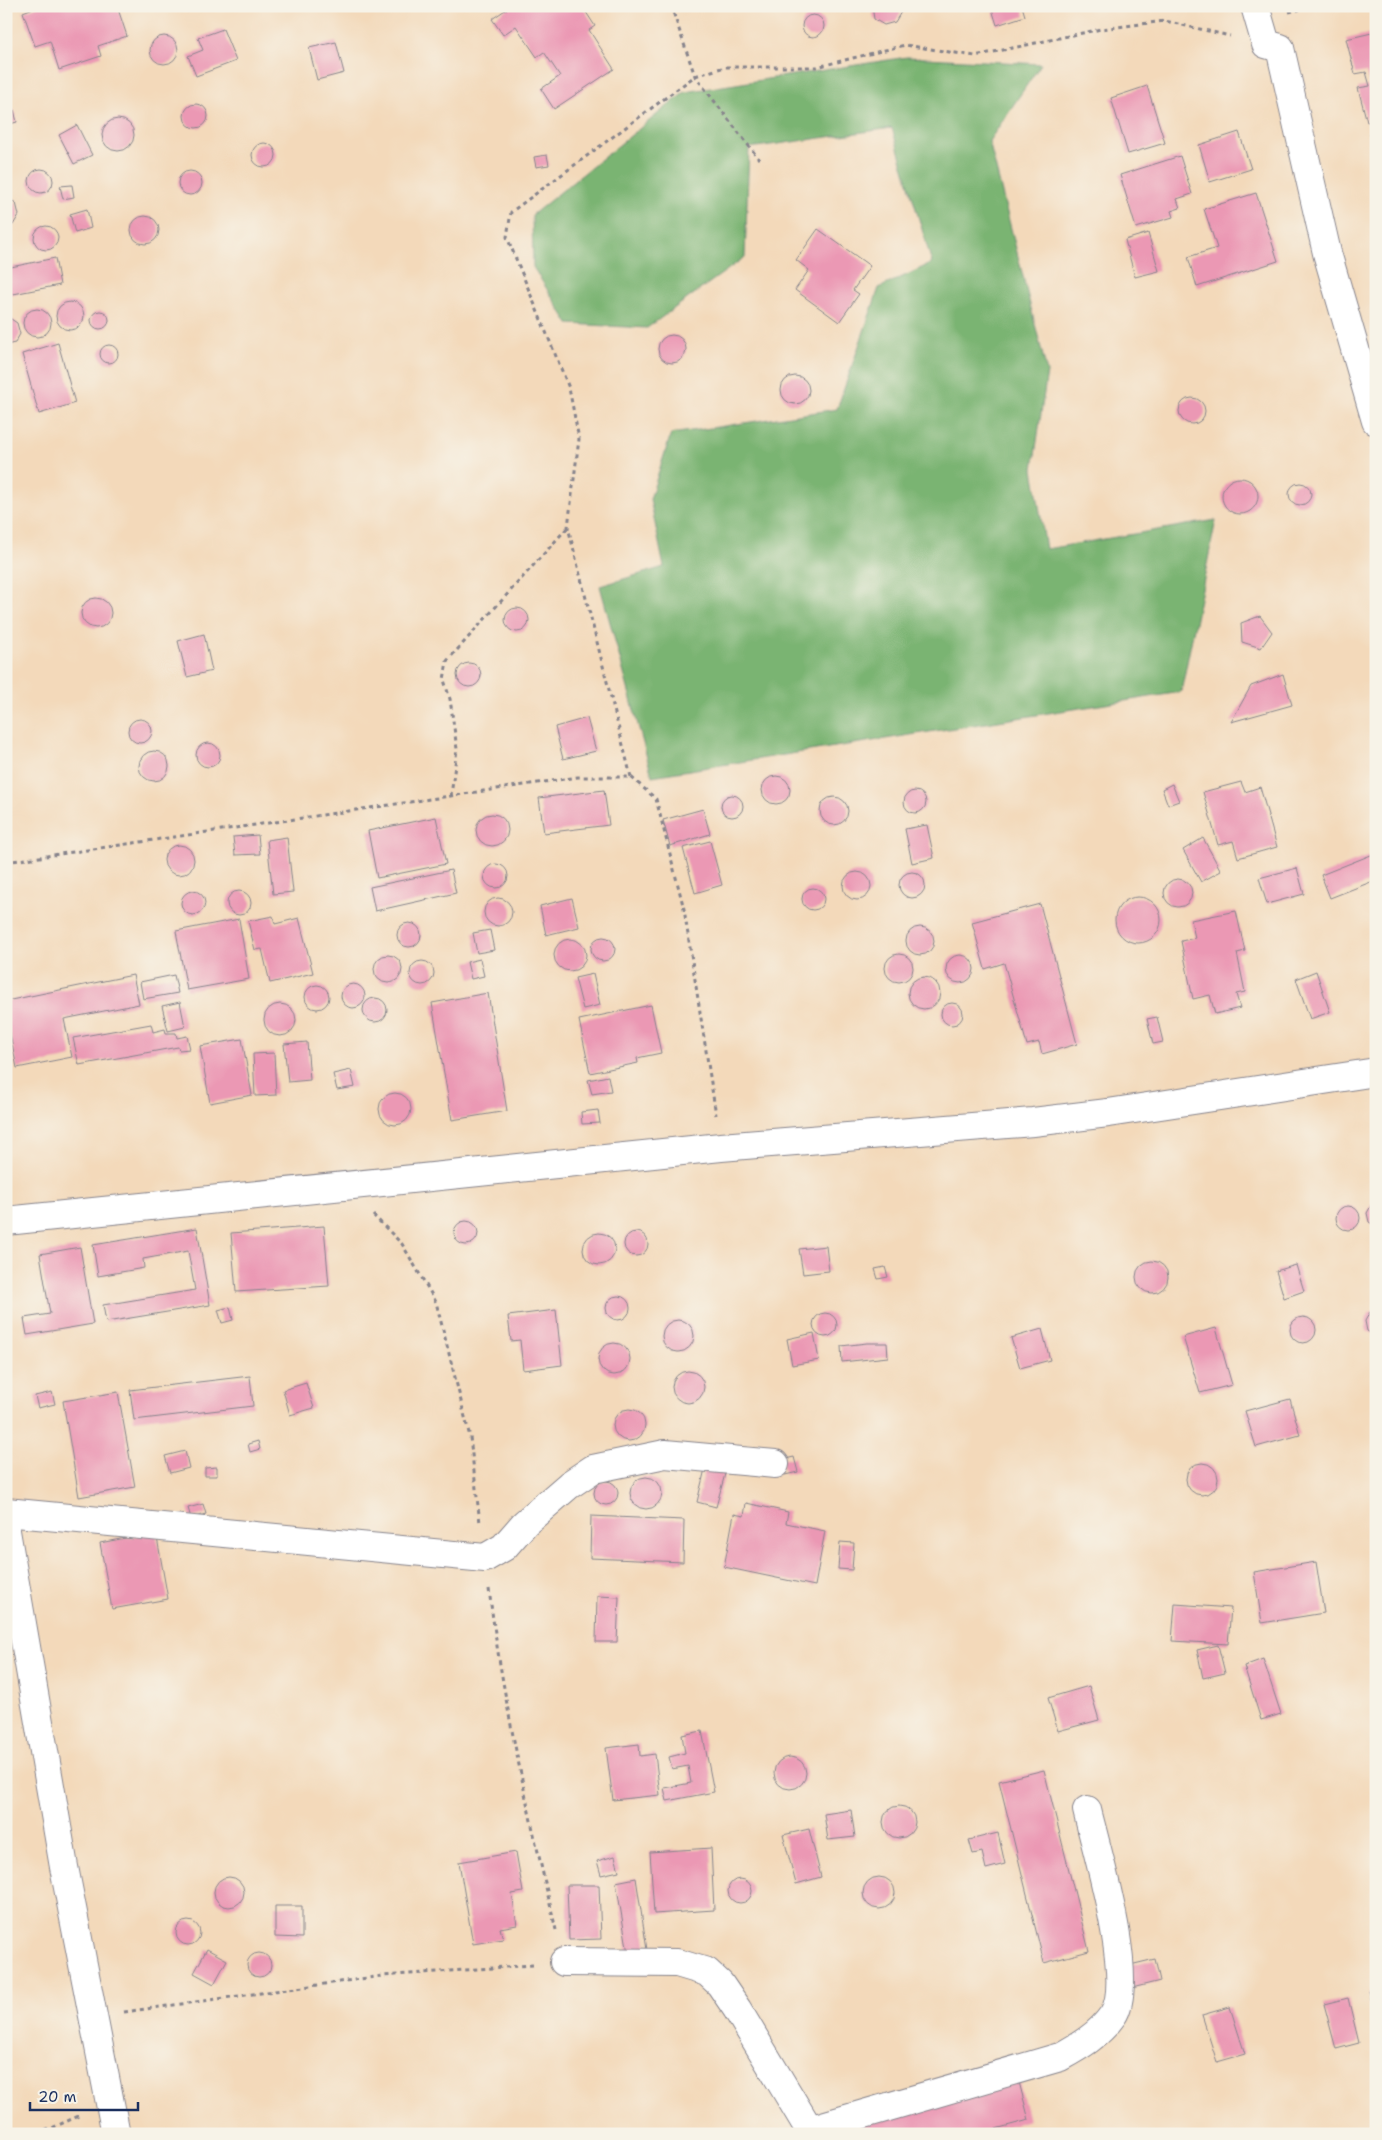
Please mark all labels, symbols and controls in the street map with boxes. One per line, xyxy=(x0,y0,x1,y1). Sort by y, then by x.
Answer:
scale bar xyxy=(30,2080,138,2112)
text: 20 m xyxy=(38,2087,77,2107)

